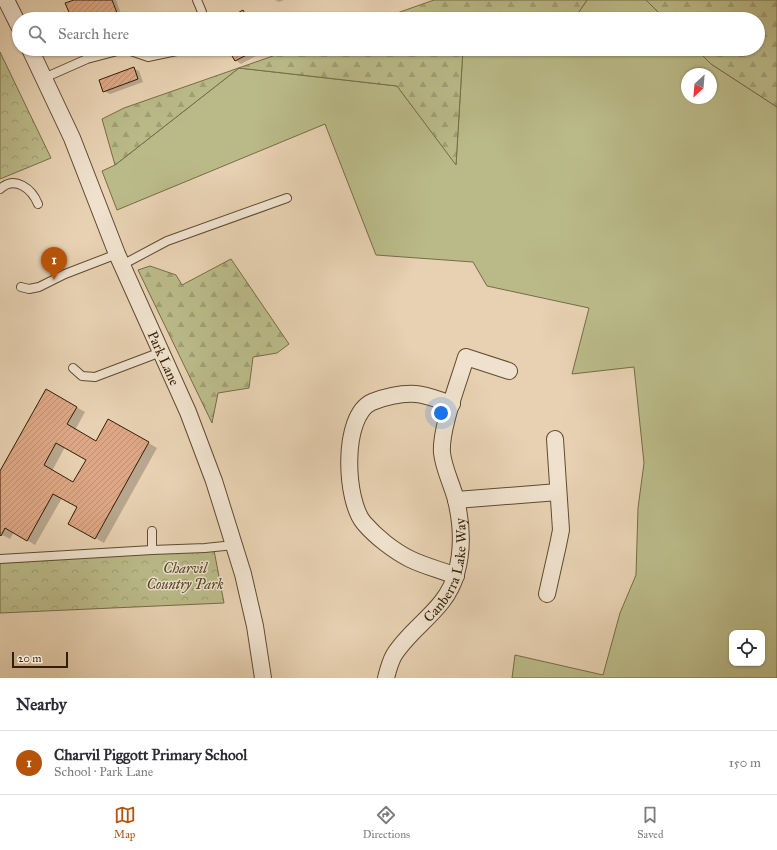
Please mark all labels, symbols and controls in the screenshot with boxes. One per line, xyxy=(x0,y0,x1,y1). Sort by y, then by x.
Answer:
search box xyxy=(12,12,765,56)
icon: search xyxy=(26,23,48,45)
text: Search here xyxy=(58,25,129,43)
north arrow xyxy=(681,68,717,104)
pin: 1 xyxy=(41,247,67,280)
street label: Park Lane xyxy=(144,328,184,388)
your location xyxy=(431,403,451,423)
street label: Canberra Lake Way xyxy=(420,517,469,625)
park label: Charvil Country Park xyxy=(147,560,224,593)
map controls xyxy=(729,630,765,666)
button: locate xyxy=(729,630,765,666)
scale bar xyxy=(12,650,68,669)
text: 20 m xyxy=(18,652,41,665)
text: Nearby xyxy=(16,694,67,715)
text: Charvil Piggott Primary School xyxy=(54,746,247,764)
text: 1 xyxy=(26,755,32,771)
text: 150 m xyxy=(729,755,761,771)
text: School · Park Lane xyxy=(54,764,153,780)
tab: Map xyxy=(114,804,136,841)
tab: Directions xyxy=(363,804,410,841)
tab: Saved xyxy=(637,804,663,841)

